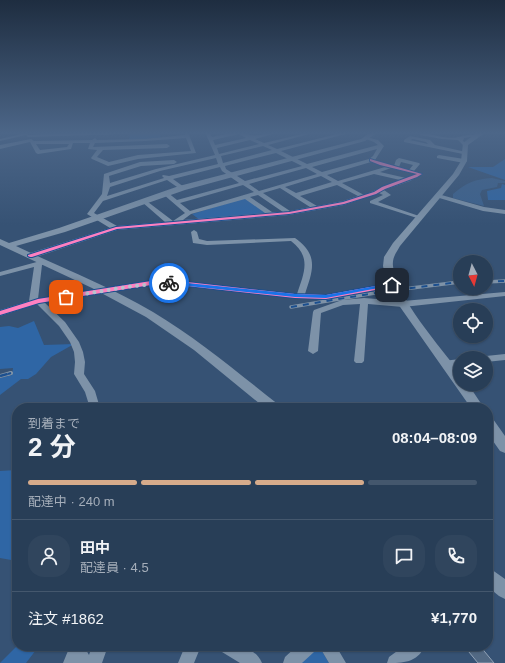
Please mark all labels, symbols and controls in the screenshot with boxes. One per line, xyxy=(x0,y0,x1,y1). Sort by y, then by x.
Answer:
north arrow xyxy=(453,255,493,295)
map controls xyxy=(453,255,493,391)
courier xyxy=(149,263,189,303)
pin xyxy=(375,268,409,302)
icon: bike xyxy=(158,272,180,294)
icon: home xyxy=(381,274,403,296)
pin xyxy=(49,280,83,314)
icon: bag xyxy=(55,286,77,308)
button: locate xyxy=(453,303,493,343)
button: layers xyxy=(453,351,493,391)
text: 到着まで xyxy=(28,416,80,431)
text: 08:04–08:09 xyxy=(392,429,477,446)
text: 2 分 xyxy=(28,432,76,462)
text: 配達中 · 240 m xyxy=(28,494,115,509)
button: person xyxy=(28,535,70,577)
button: chat xyxy=(383,535,425,577)
button: phone xyxy=(435,535,477,577)
text: 田中 xyxy=(80,539,110,556)
text: 配達員 · 4.5 xyxy=(80,560,149,575)
text: ¥1,770 xyxy=(431,609,477,626)
text: 注文 #1862 xyxy=(28,610,104,627)

